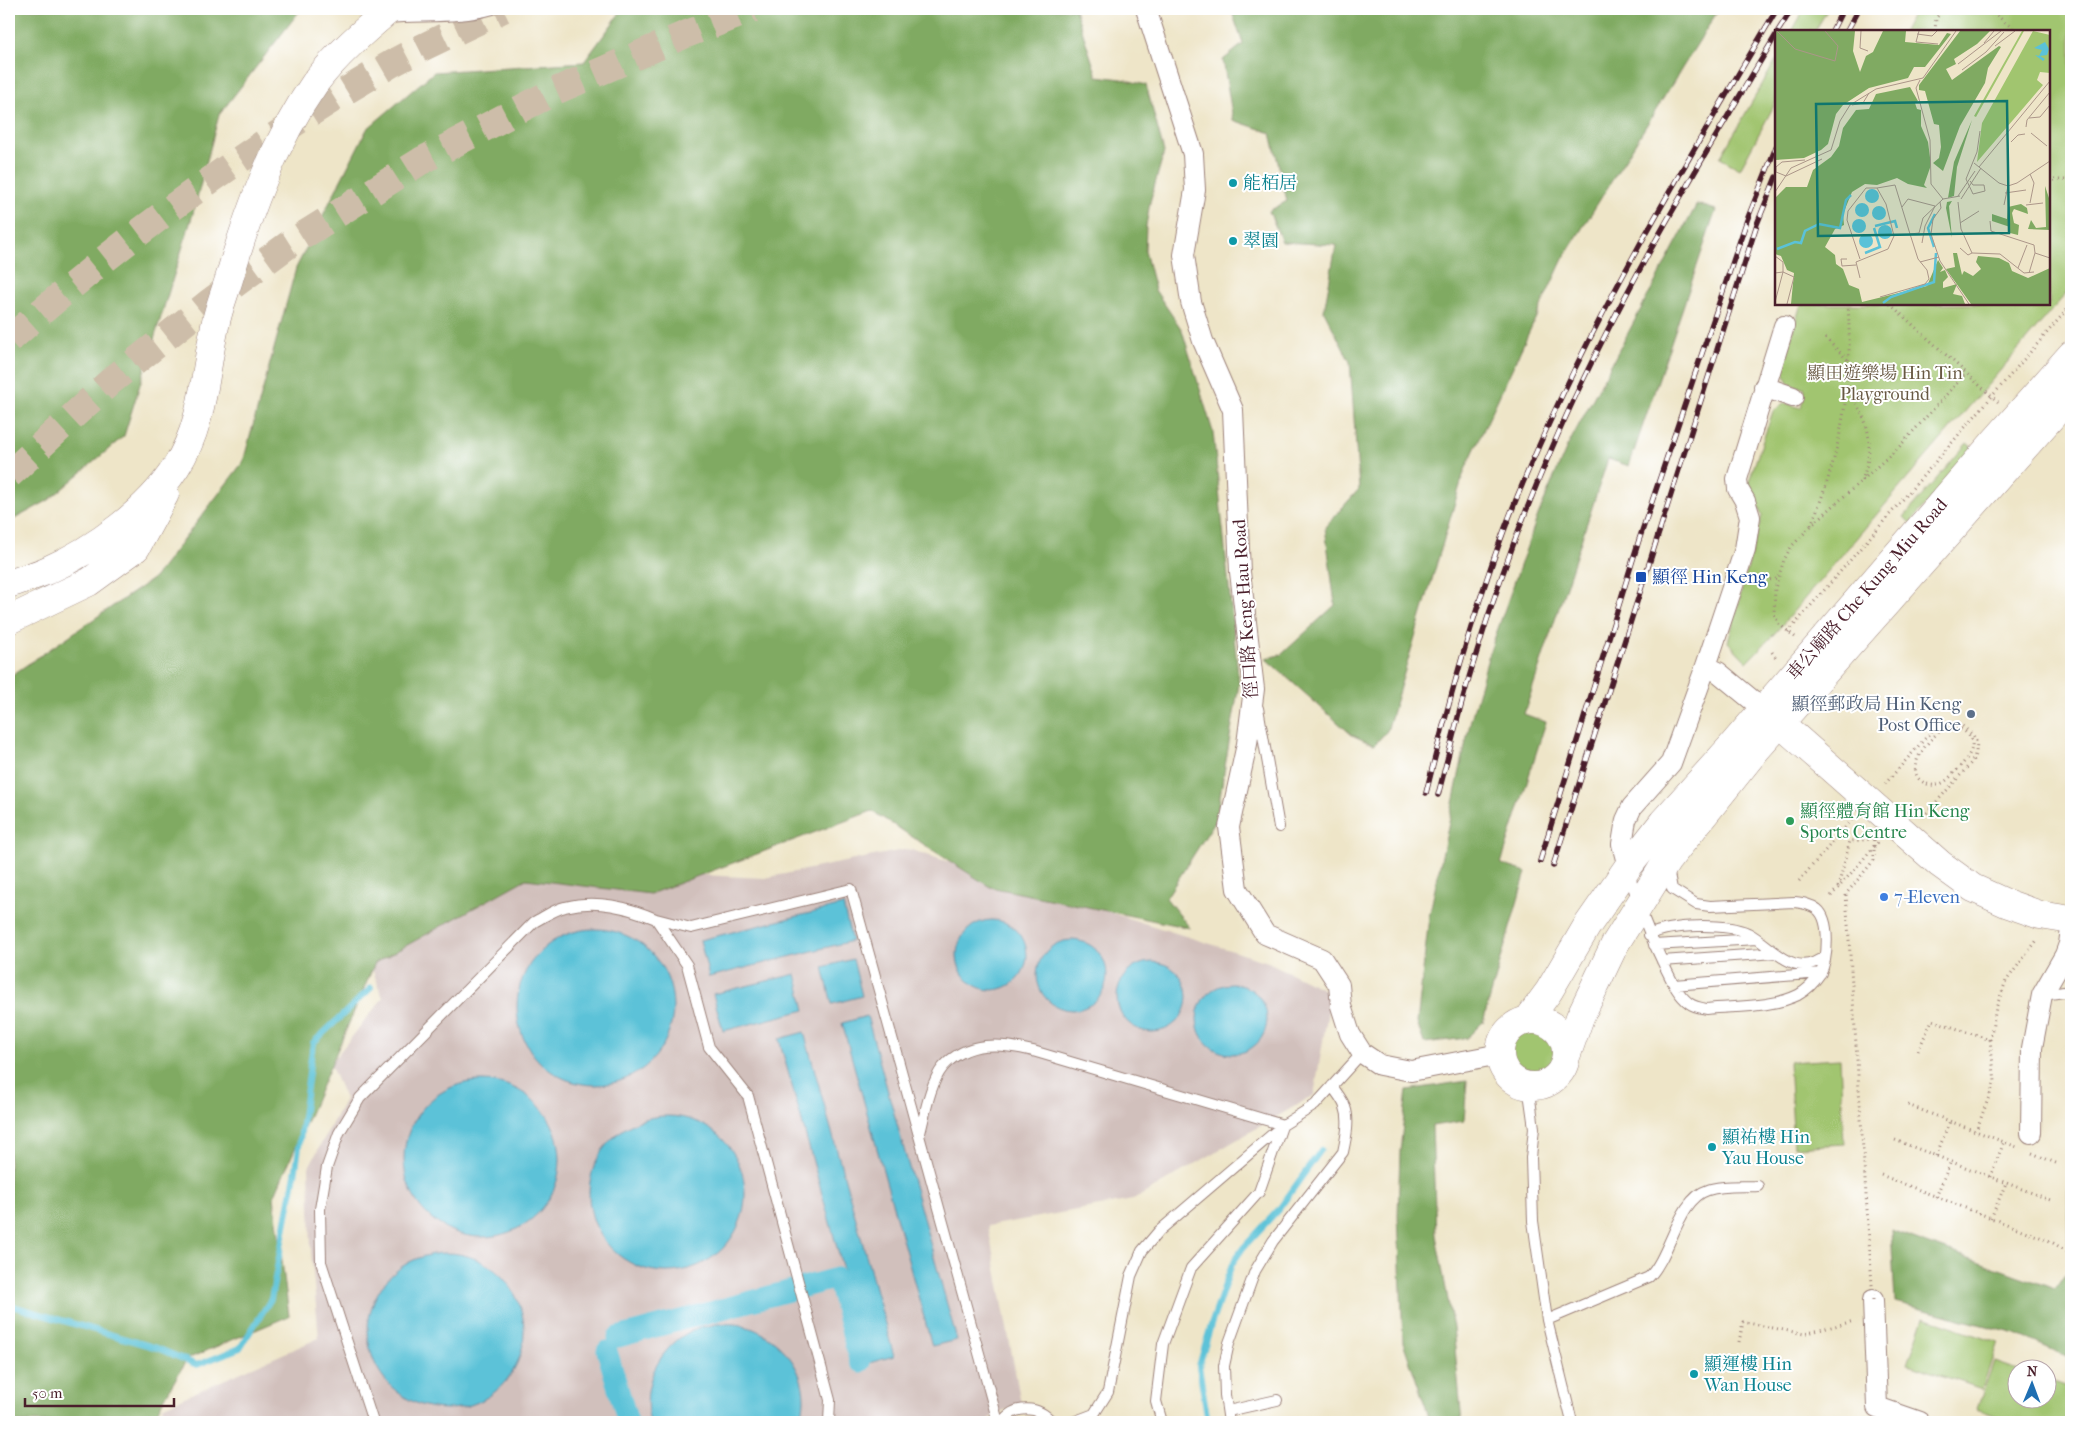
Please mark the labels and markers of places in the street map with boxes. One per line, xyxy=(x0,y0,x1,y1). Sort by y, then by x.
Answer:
place label: 能栢居 xyxy=(1243,173,1297,194)
marker: 能栢居 xyxy=(1227,177,1239,189)
place label: 翠園 xyxy=(1243,231,1279,252)
marker: 翠園 xyxy=(1227,235,1239,247)
place label: 顯徑 Hin Keng xyxy=(1652,567,1768,588)
marker: 顯徑 Hin Keng xyxy=(1634,570,1648,584)
place label: 顯徑郵政局 Hin Keng Post Office xyxy=(1792,694,1961,736)
marker: 顯徑郵政局 Hin Keng Post Office xyxy=(1965,708,1977,720)
place label: 顯徑體育館 Hin Keng Sports Centre xyxy=(1800,801,1970,843)
marker: 顯徑體育館 Hin Keng Sports Centre xyxy=(1784,815,1796,827)
place label: 7-Eleven xyxy=(1894,887,1960,908)
marker: 7-Eleven xyxy=(1878,891,1890,903)
place label: 顯祐樓 Hin Yau House xyxy=(1721,1127,1810,1169)
marker: 顯祐樓 Hin Yau House xyxy=(1706,1141,1718,1153)
place label: 顯運樓 Hin Wan House xyxy=(1703,1354,1792,1396)
marker: 顯運樓 Hin Wan House xyxy=(1688,1368,1700,1380)

